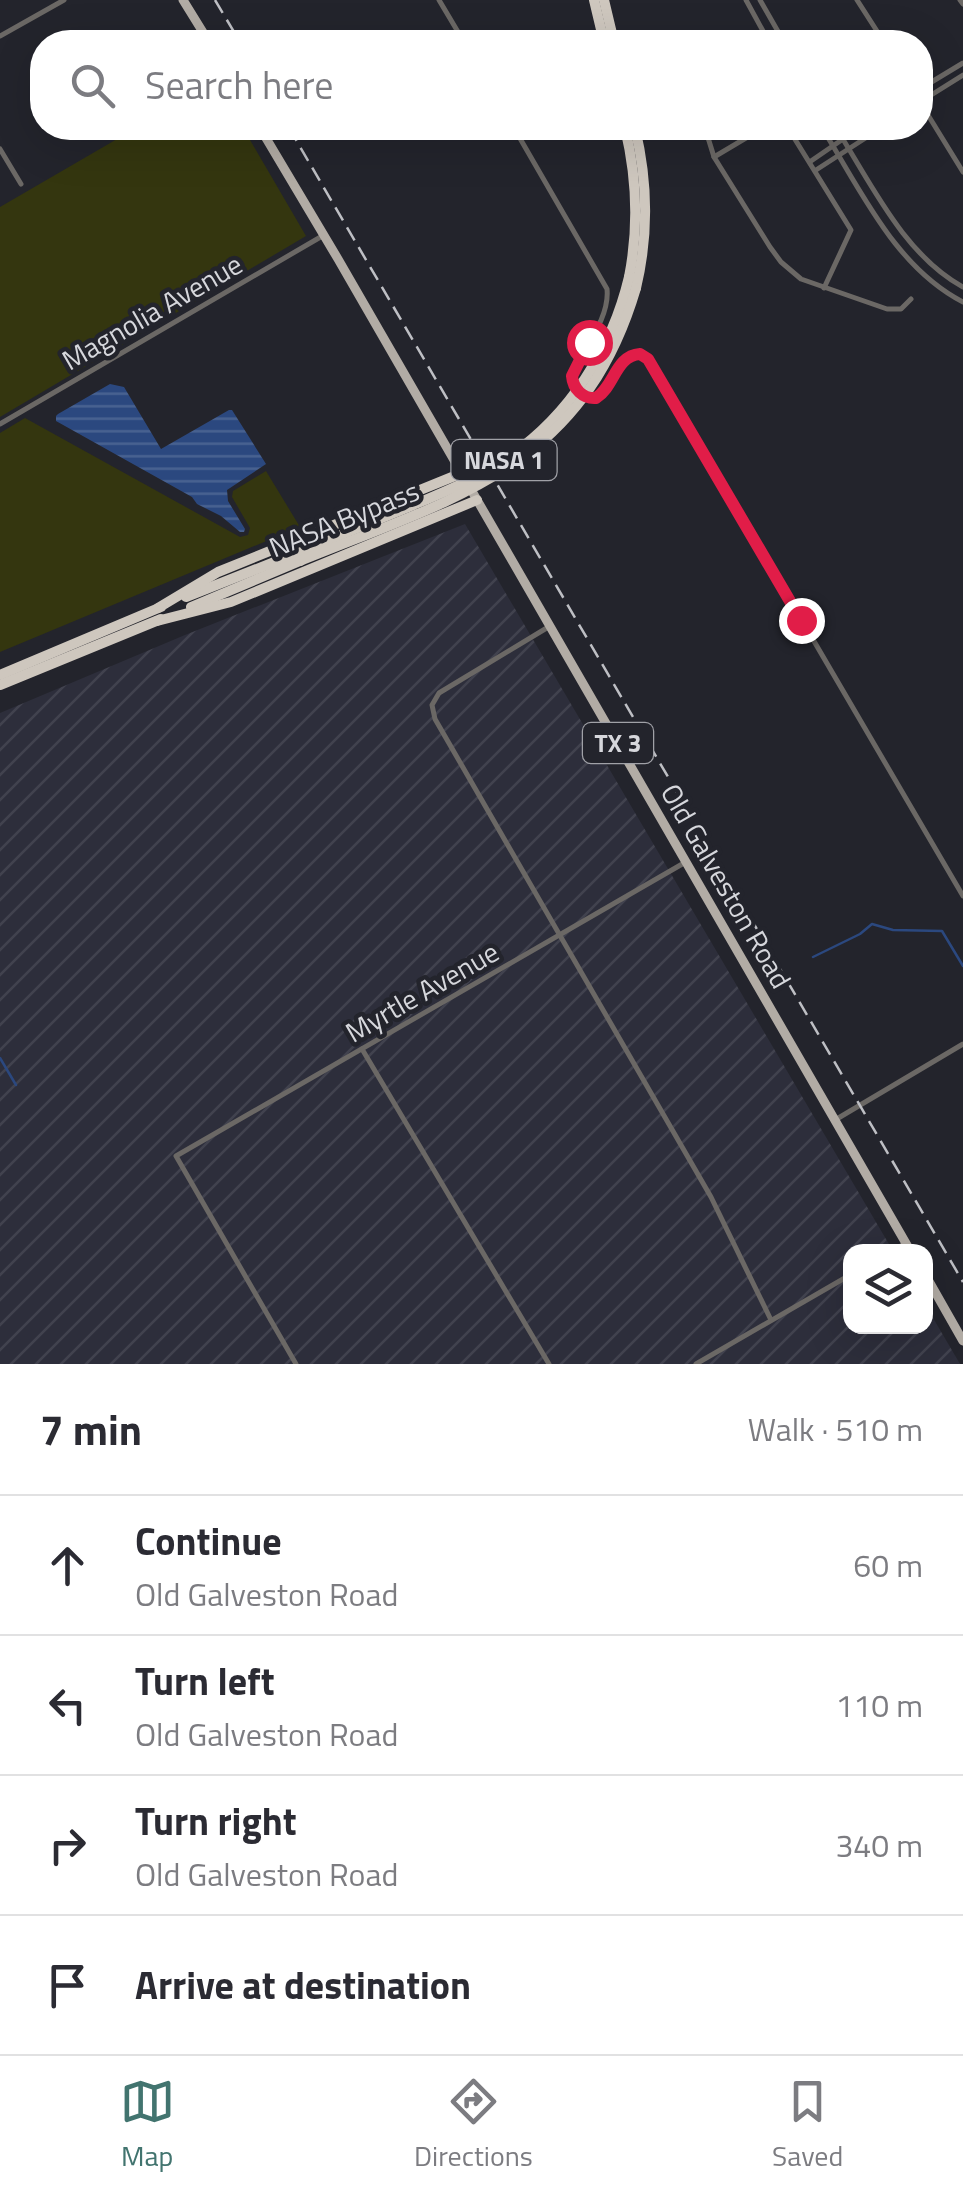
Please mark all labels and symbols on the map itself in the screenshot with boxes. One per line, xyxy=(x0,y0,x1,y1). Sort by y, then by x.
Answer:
street label: Magnolia Avenue xyxy=(53,242,250,381)
route start xyxy=(567,320,613,366)
road number: NASA 1 xyxy=(452,440,556,480)
street label: NASA Bypass xyxy=(262,469,425,568)
route end xyxy=(779,598,825,644)
road number: TX 3 xyxy=(583,723,653,763)
street label: Old Galveston Road xyxy=(650,775,803,996)
street label: Myrtle Avenue xyxy=(337,930,507,1053)

